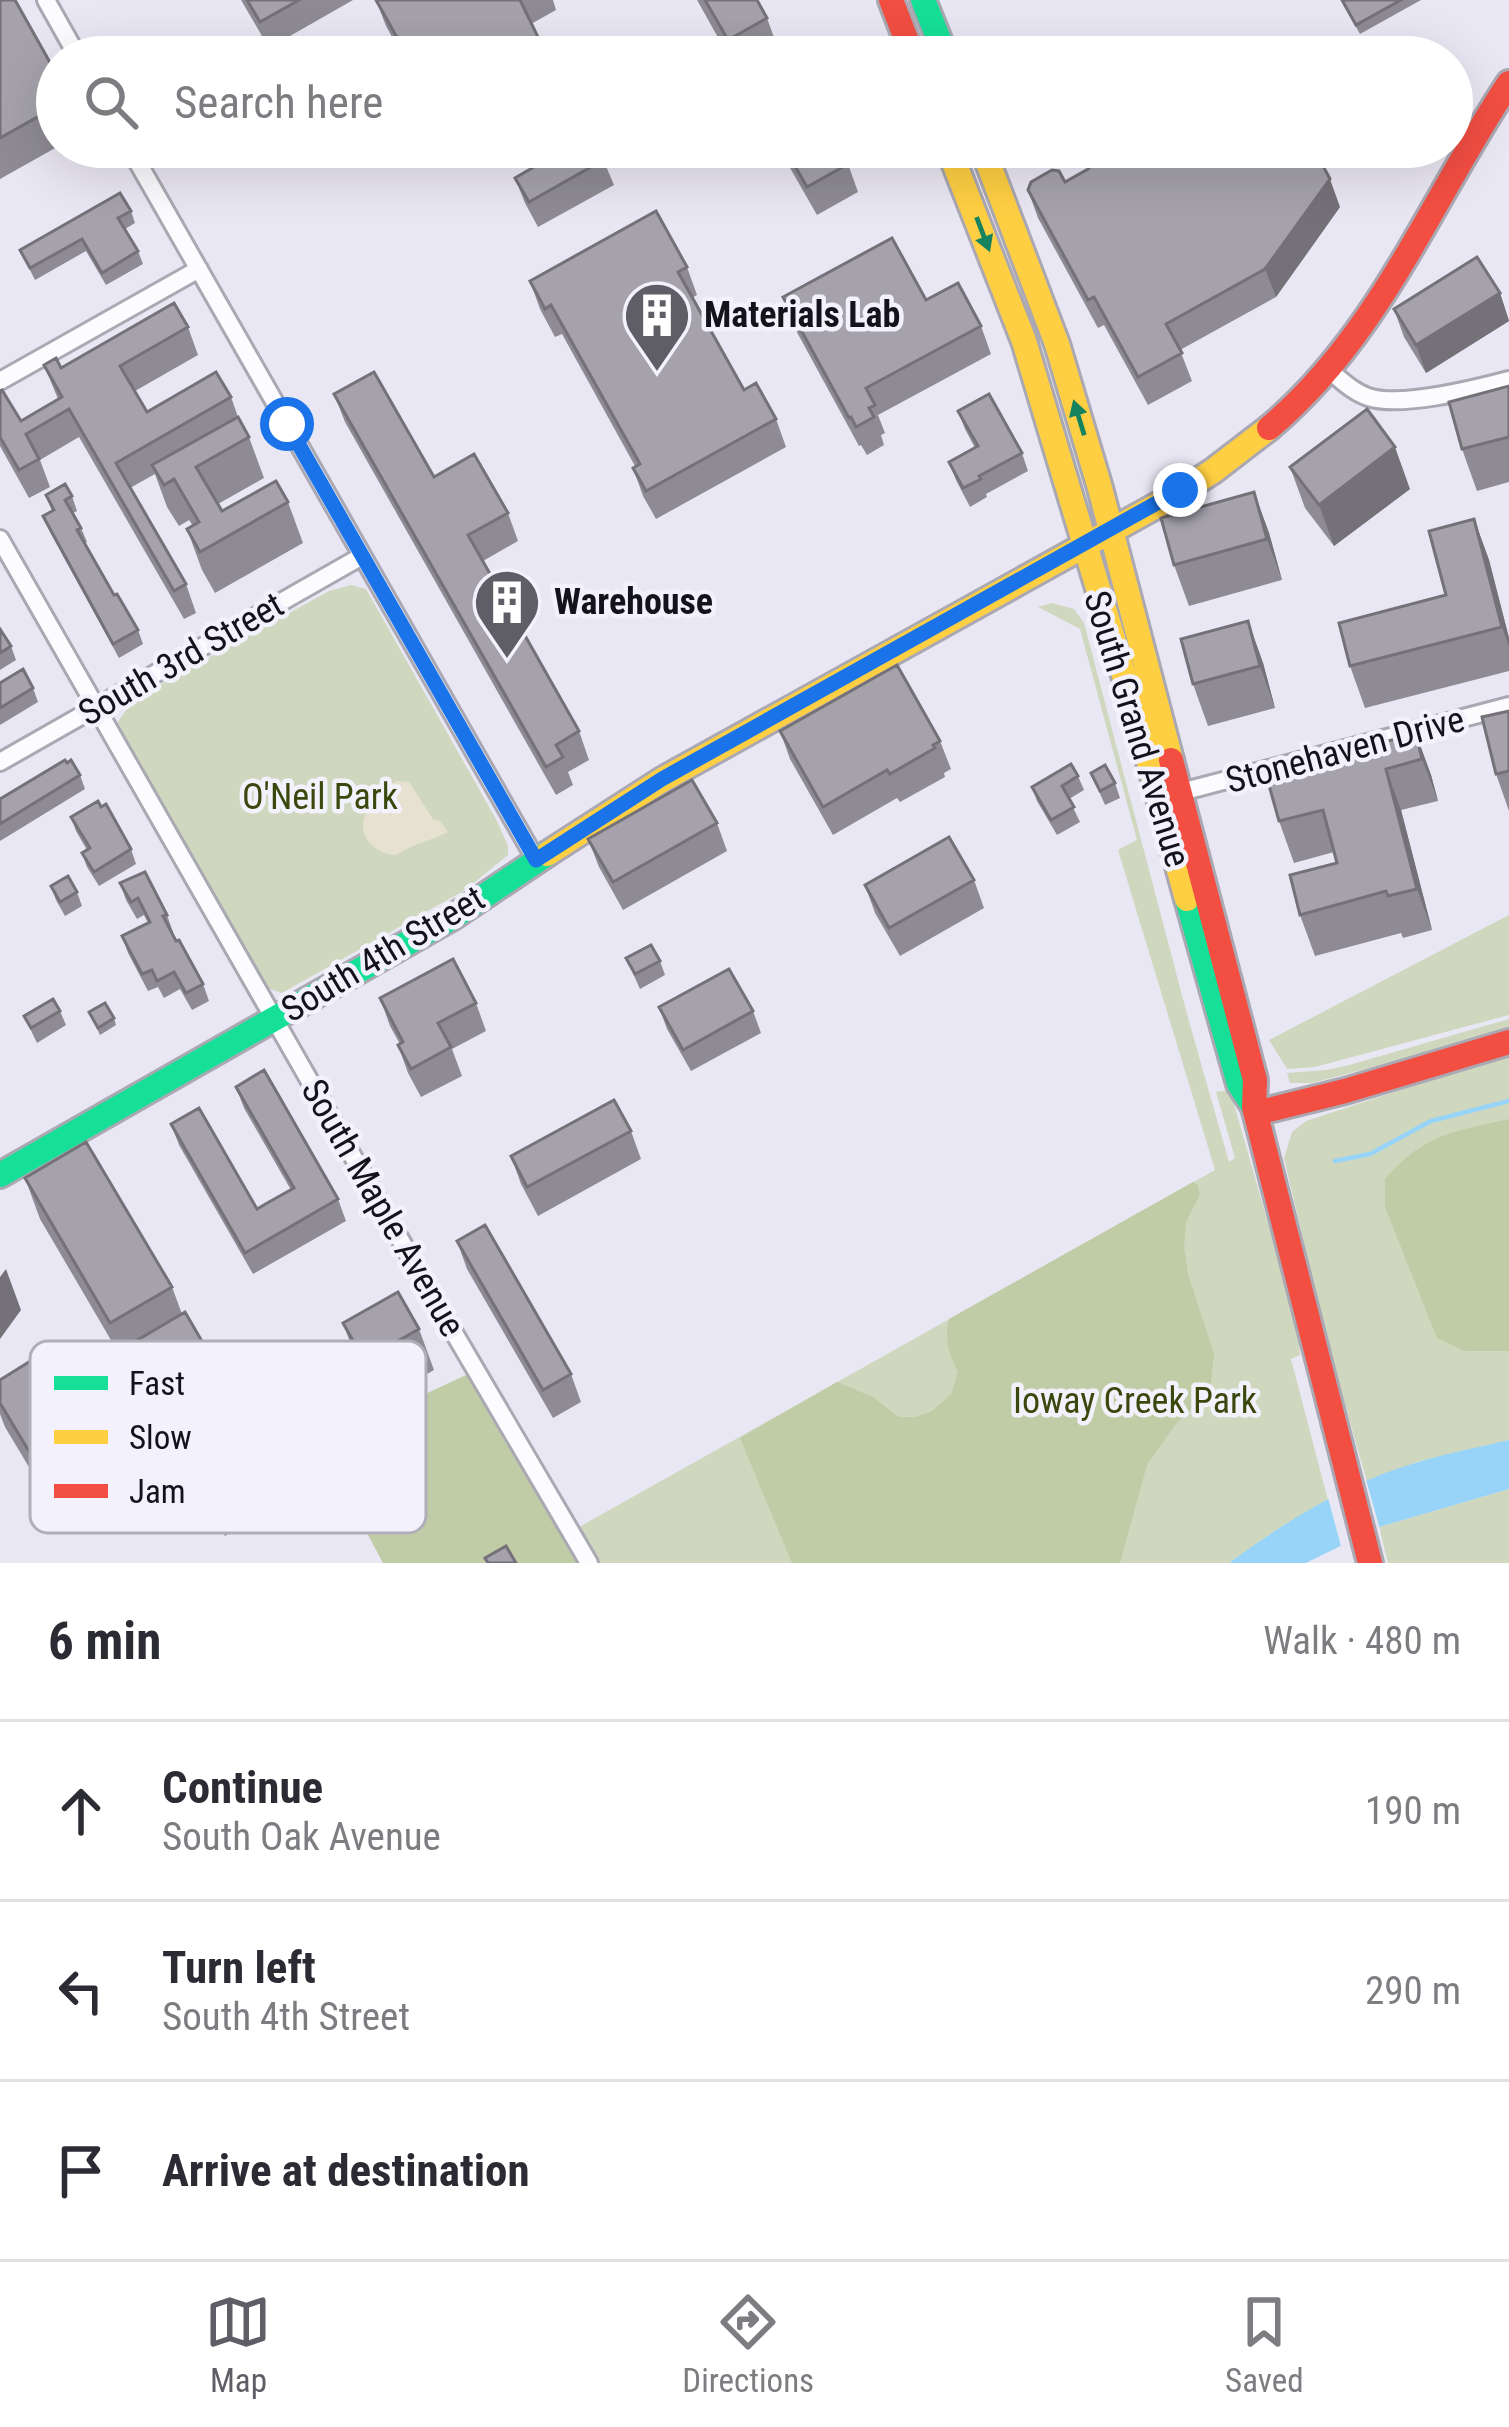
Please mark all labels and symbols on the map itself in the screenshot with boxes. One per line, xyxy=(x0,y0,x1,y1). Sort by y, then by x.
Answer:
one-way arrow xyxy=(974,217,993,253)
building icon: Materials Lab xyxy=(622,280,692,374)
place label: Materials Lab xyxy=(704,294,900,336)
route start xyxy=(260,397,314,451)
one-way arrow xyxy=(1069,399,1087,436)
route end xyxy=(1153,463,1207,517)
building icon: Warehouse xyxy=(472,567,542,661)
place label: Warehouse xyxy=(554,581,713,623)
street label: South 3rd Street xyxy=(71,583,291,735)
street label: South Grand Avenue xyxy=(1075,586,1199,872)
street label: Stonehaven Drive xyxy=(1221,698,1469,802)
park label: O'Neil Park xyxy=(242,776,398,818)
street label: South 4th Street xyxy=(274,877,492,1031)
street label: South Maple Avenue xyxy=(292,1072,474,1344)
legend xyxy=(30,1341,426,1533)
text: Fast xyxy=(129,1364,185,1403)
park label: Ioway Creek Park xyxy=(1013,1380,1257,1422)
text: Slow xyxy=(129,1418,192,1457)
text: Jam xyxy=(129,1472,186,1511)

